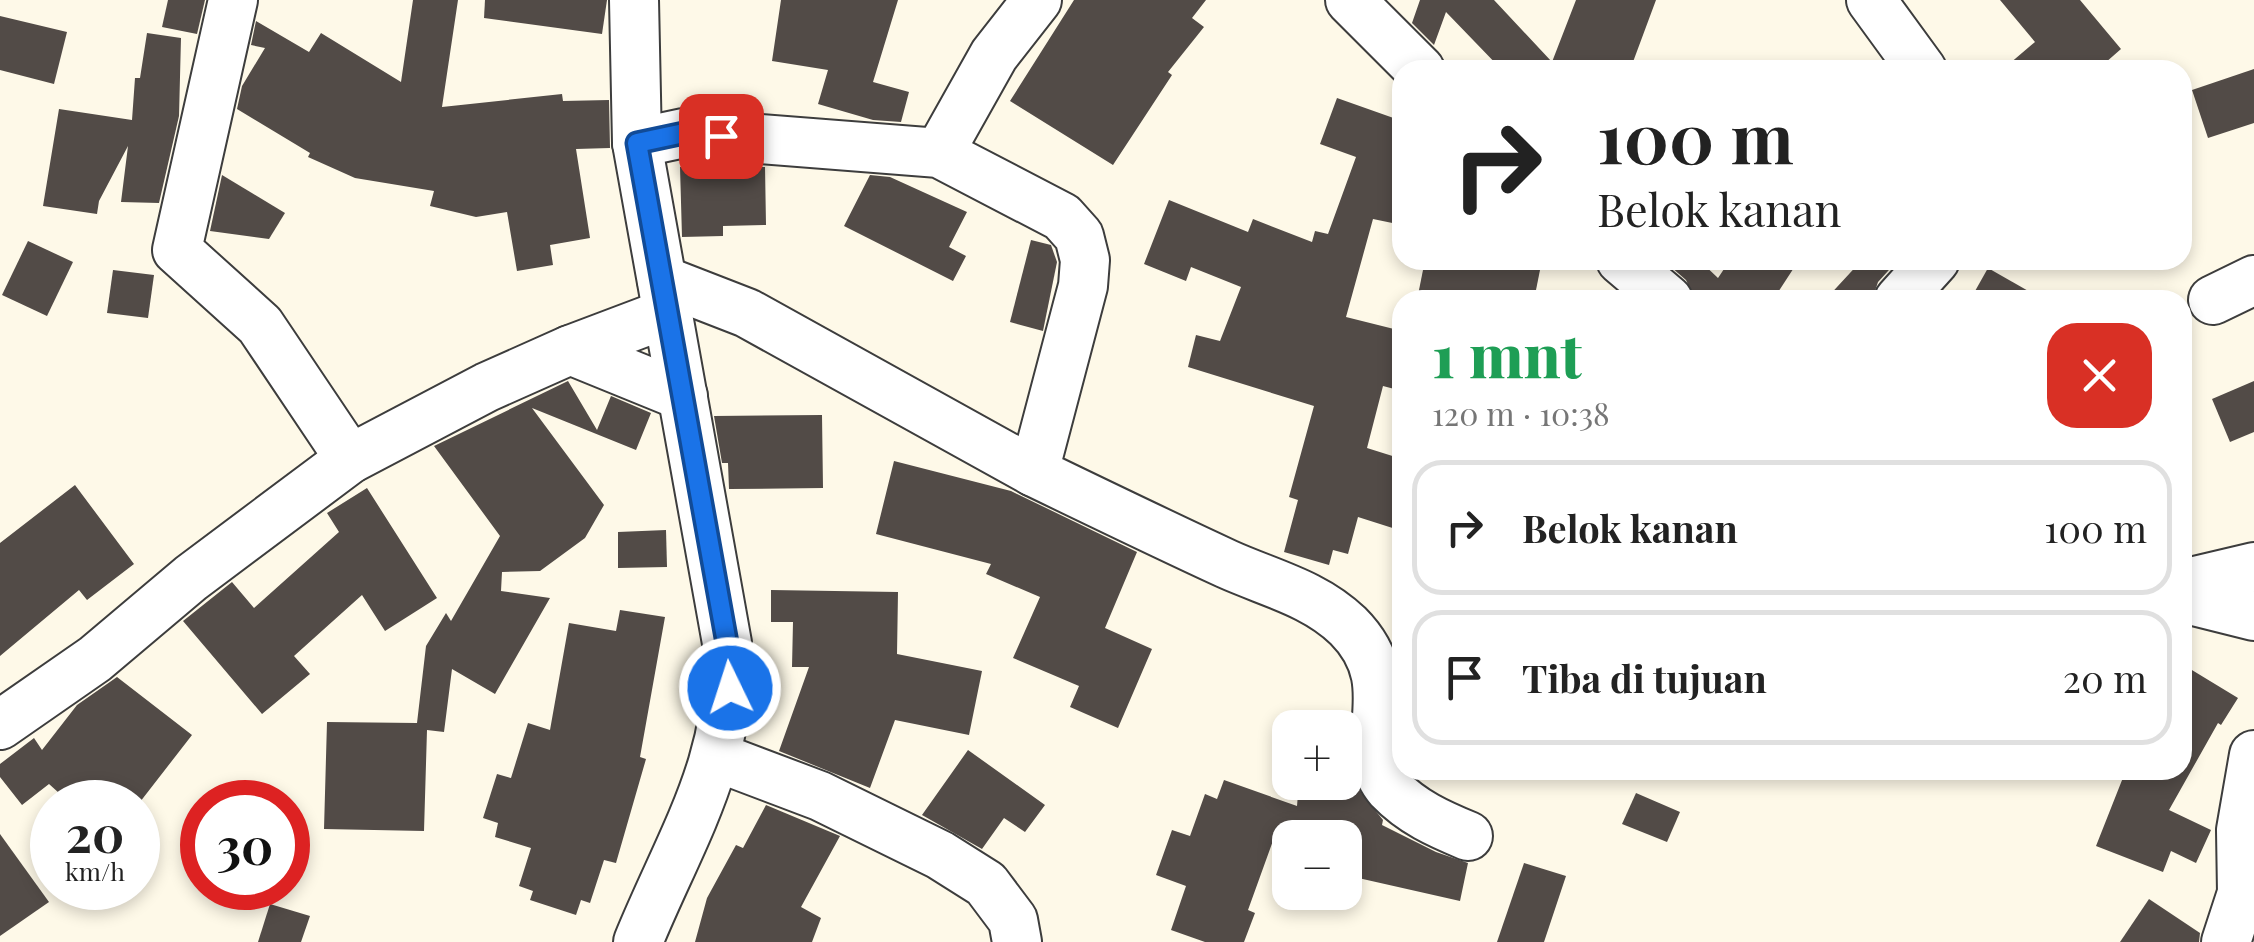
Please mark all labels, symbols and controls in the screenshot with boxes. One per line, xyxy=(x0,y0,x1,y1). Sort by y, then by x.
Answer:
text: 100 m xyxy=(1597,88,1794,182)
pin xyxy=(679,94,764,179)
icon: right xyxy=(1432,100,1562,230)
icon: arrive xyxy=(694,109,749,164)
text: Belok kanan xyxy=(1597,178,1841,238)
text: 1 mnt xyxy=(1432,313,1582,393)
button: close xyxy=(2047,323,2152,428)
text: 120 m · 10:38 xyxy=(1432,391,1610,434)
icon: right xyxy=(1437,500,1492,555)
text: Belok kanan xyxy=(1522,502,1738,553)
text: 100 m xyxy=(2044,502,2147,553)
position arrow xyxy=(678,636,782,740)
icon: arrive xyxy=(1437,650,1492,705)
text: Tiba di tujuan xyxy=(1522,652,1767,703)
text: 20 m xyxy=(2063,652,2147,703)
map controls xyxy=(1272,710,1362,910)
button: + xyxy=(1272,710,1362,800)
speed limit sign: 30 xyxy=(180,780,310,910)
text: 20 xyxy=(66,799,124,866)
button: − xyxy=(1272,820,1362,910)
text: km/h xyxy=(65,854,125,887)

